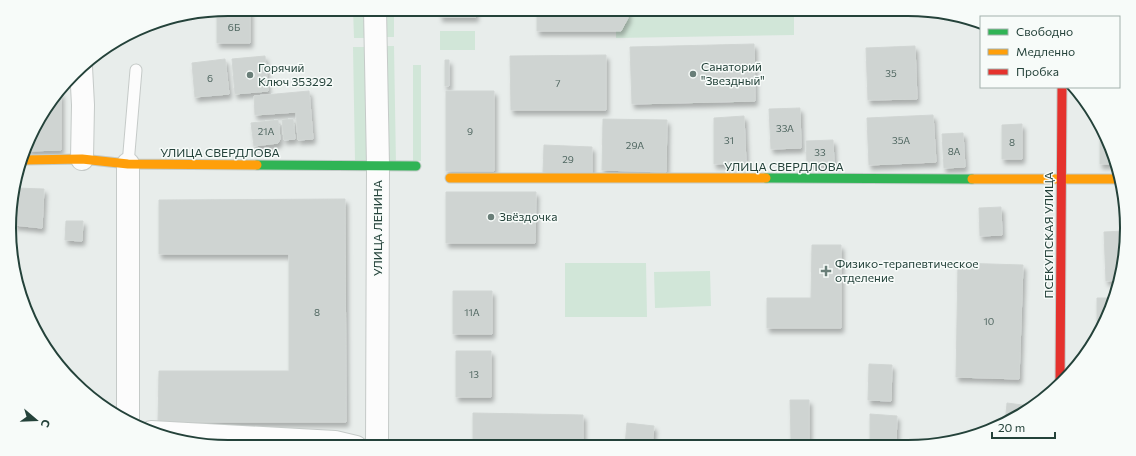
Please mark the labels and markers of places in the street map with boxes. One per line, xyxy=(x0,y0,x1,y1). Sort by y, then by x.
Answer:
place label: Санаторий "Звездный" xyxy=(701,59,765,87)
place label: Горячий Ключ 353292 xyxy=(258,60,333,88)
marker: Санаторий "Звездный" xyxy=(688,69,698,79)
marker: Горячий Ключ 353292 xyxy=(245,70,255,80)
place label: Звёздочка xyxy=(499,209,558,223)
marker: Звёздочка xyxy=(486,212,496,222)
place label: Физико-терапевтическое отделение xyxy=(835,256,979,284)
marker: Физико-терапевтическое отделение xyxy=(820,265,832,277)

